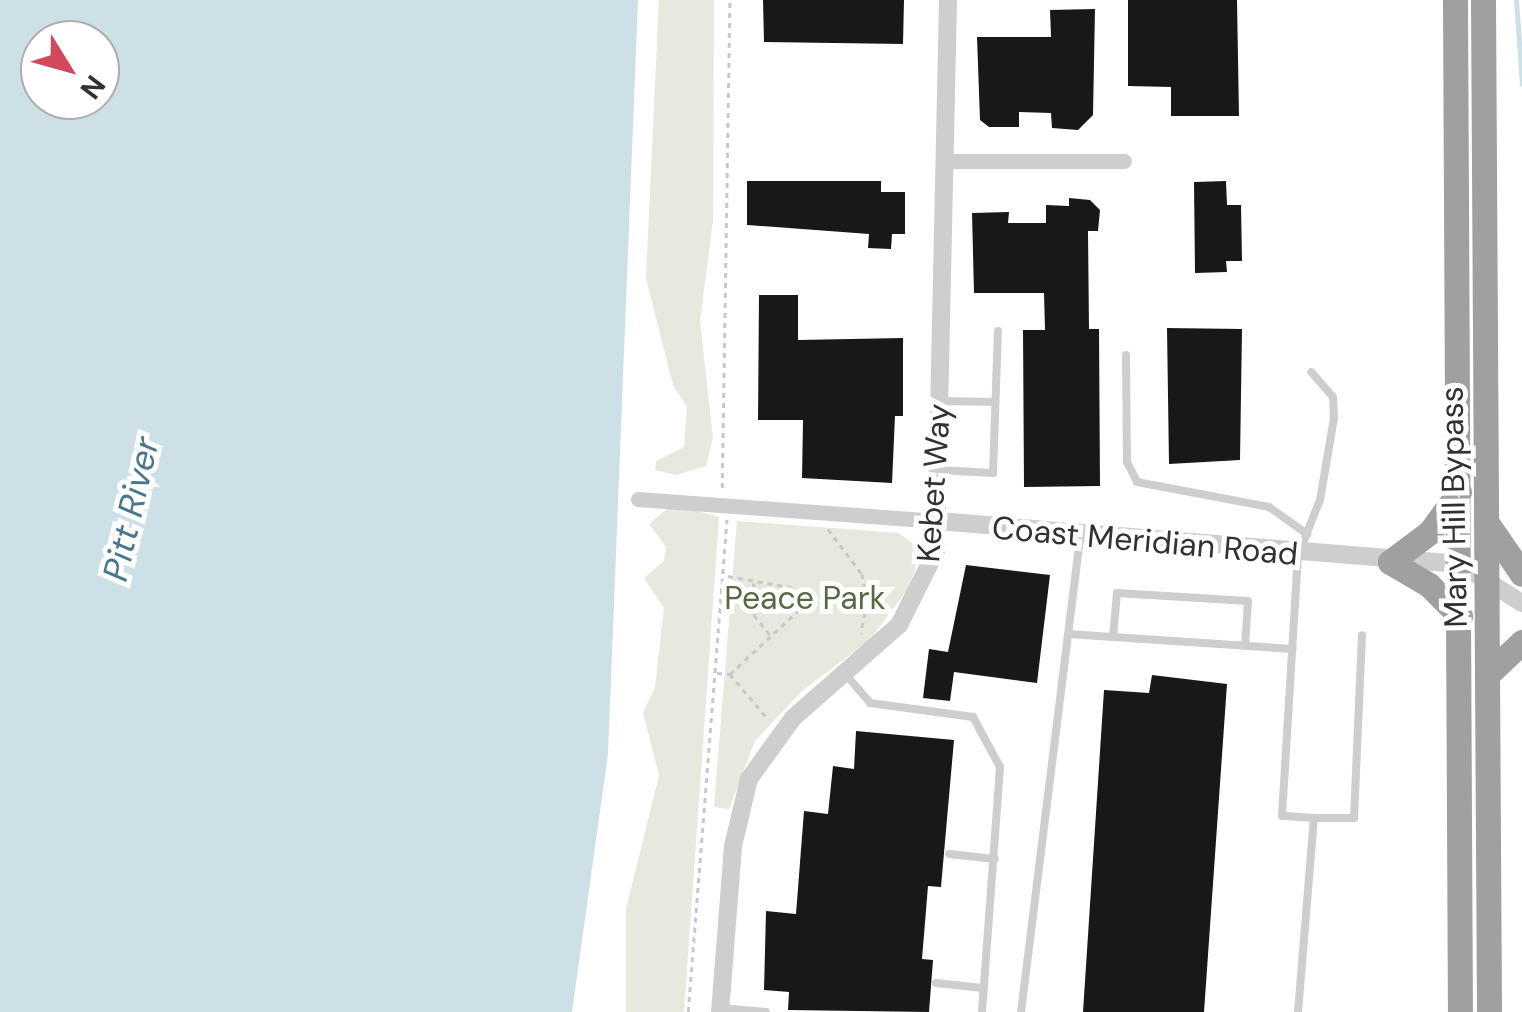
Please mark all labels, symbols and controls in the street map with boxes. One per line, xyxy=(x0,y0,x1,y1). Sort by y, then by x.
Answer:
north arrow xyxy=(20,20,120,120)
text: N xyxy=(72,68,114,106)
street label: Mary Hill Bypass xyxy=(1433,386,1475,628)
street label: Kebet Way xyxy=(909,403,959,563)
water label: Pitt River xyxy=(94,433,168,585)
street label: Coast Meridian Road xyxy=(990,508,1300,574)
park label: Peace Park xyxy=(724,579,886,617)

